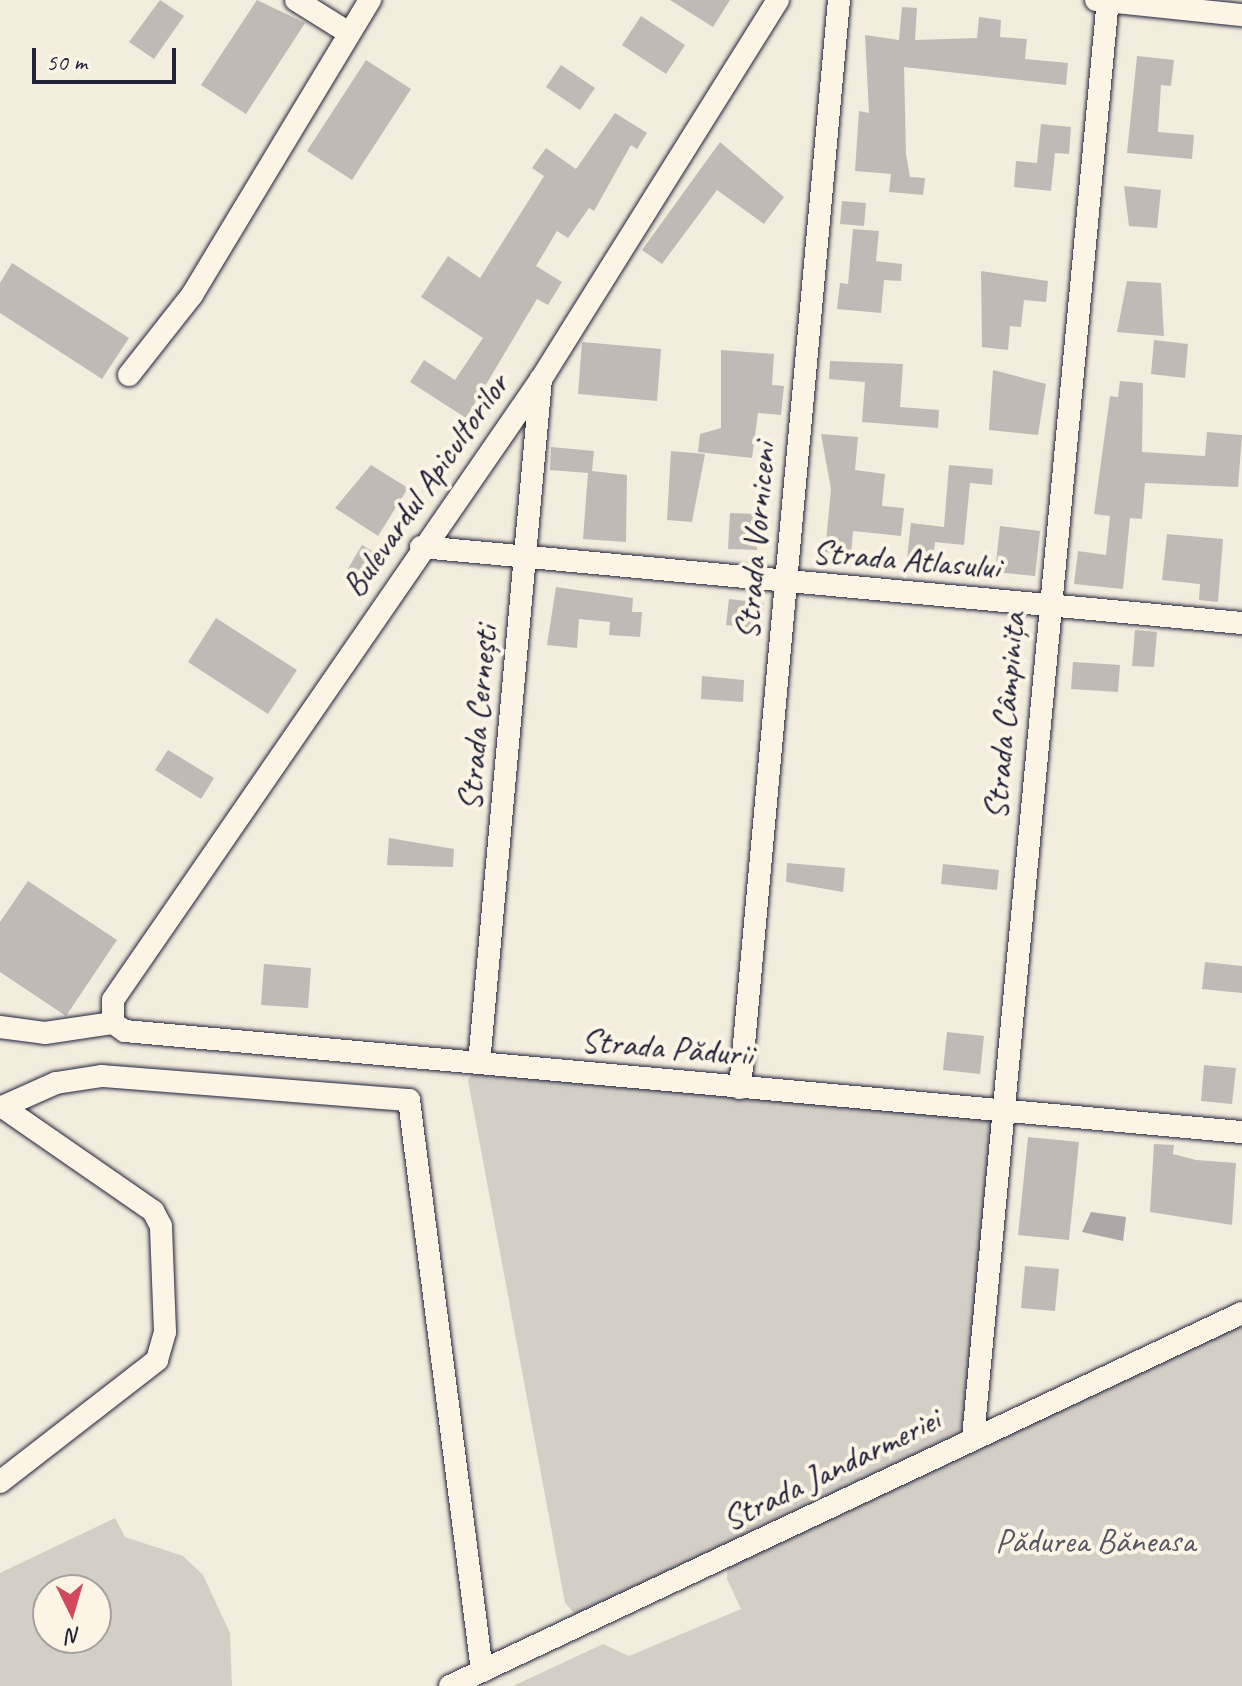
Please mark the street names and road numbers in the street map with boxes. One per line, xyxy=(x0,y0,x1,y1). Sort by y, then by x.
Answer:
street label: Bulevardul Apicultorilor xyxy=(333,366,517,604)
street label: Strada Vorniceni xyxy=(726,441,784,641)
street label: Strada Atlasului xyxy=(810,530,1002,588)
street label: Strada Câmpinița xyxy=(975,611,1033,821)
street label: Strada Cernești xyxy=(449,624,505,812)
street label: Strada Pădurii xyxy=(580,1019,754,1075)
street label: Strada Jandarmeriei xyxy=(716,1399,946,1539)

